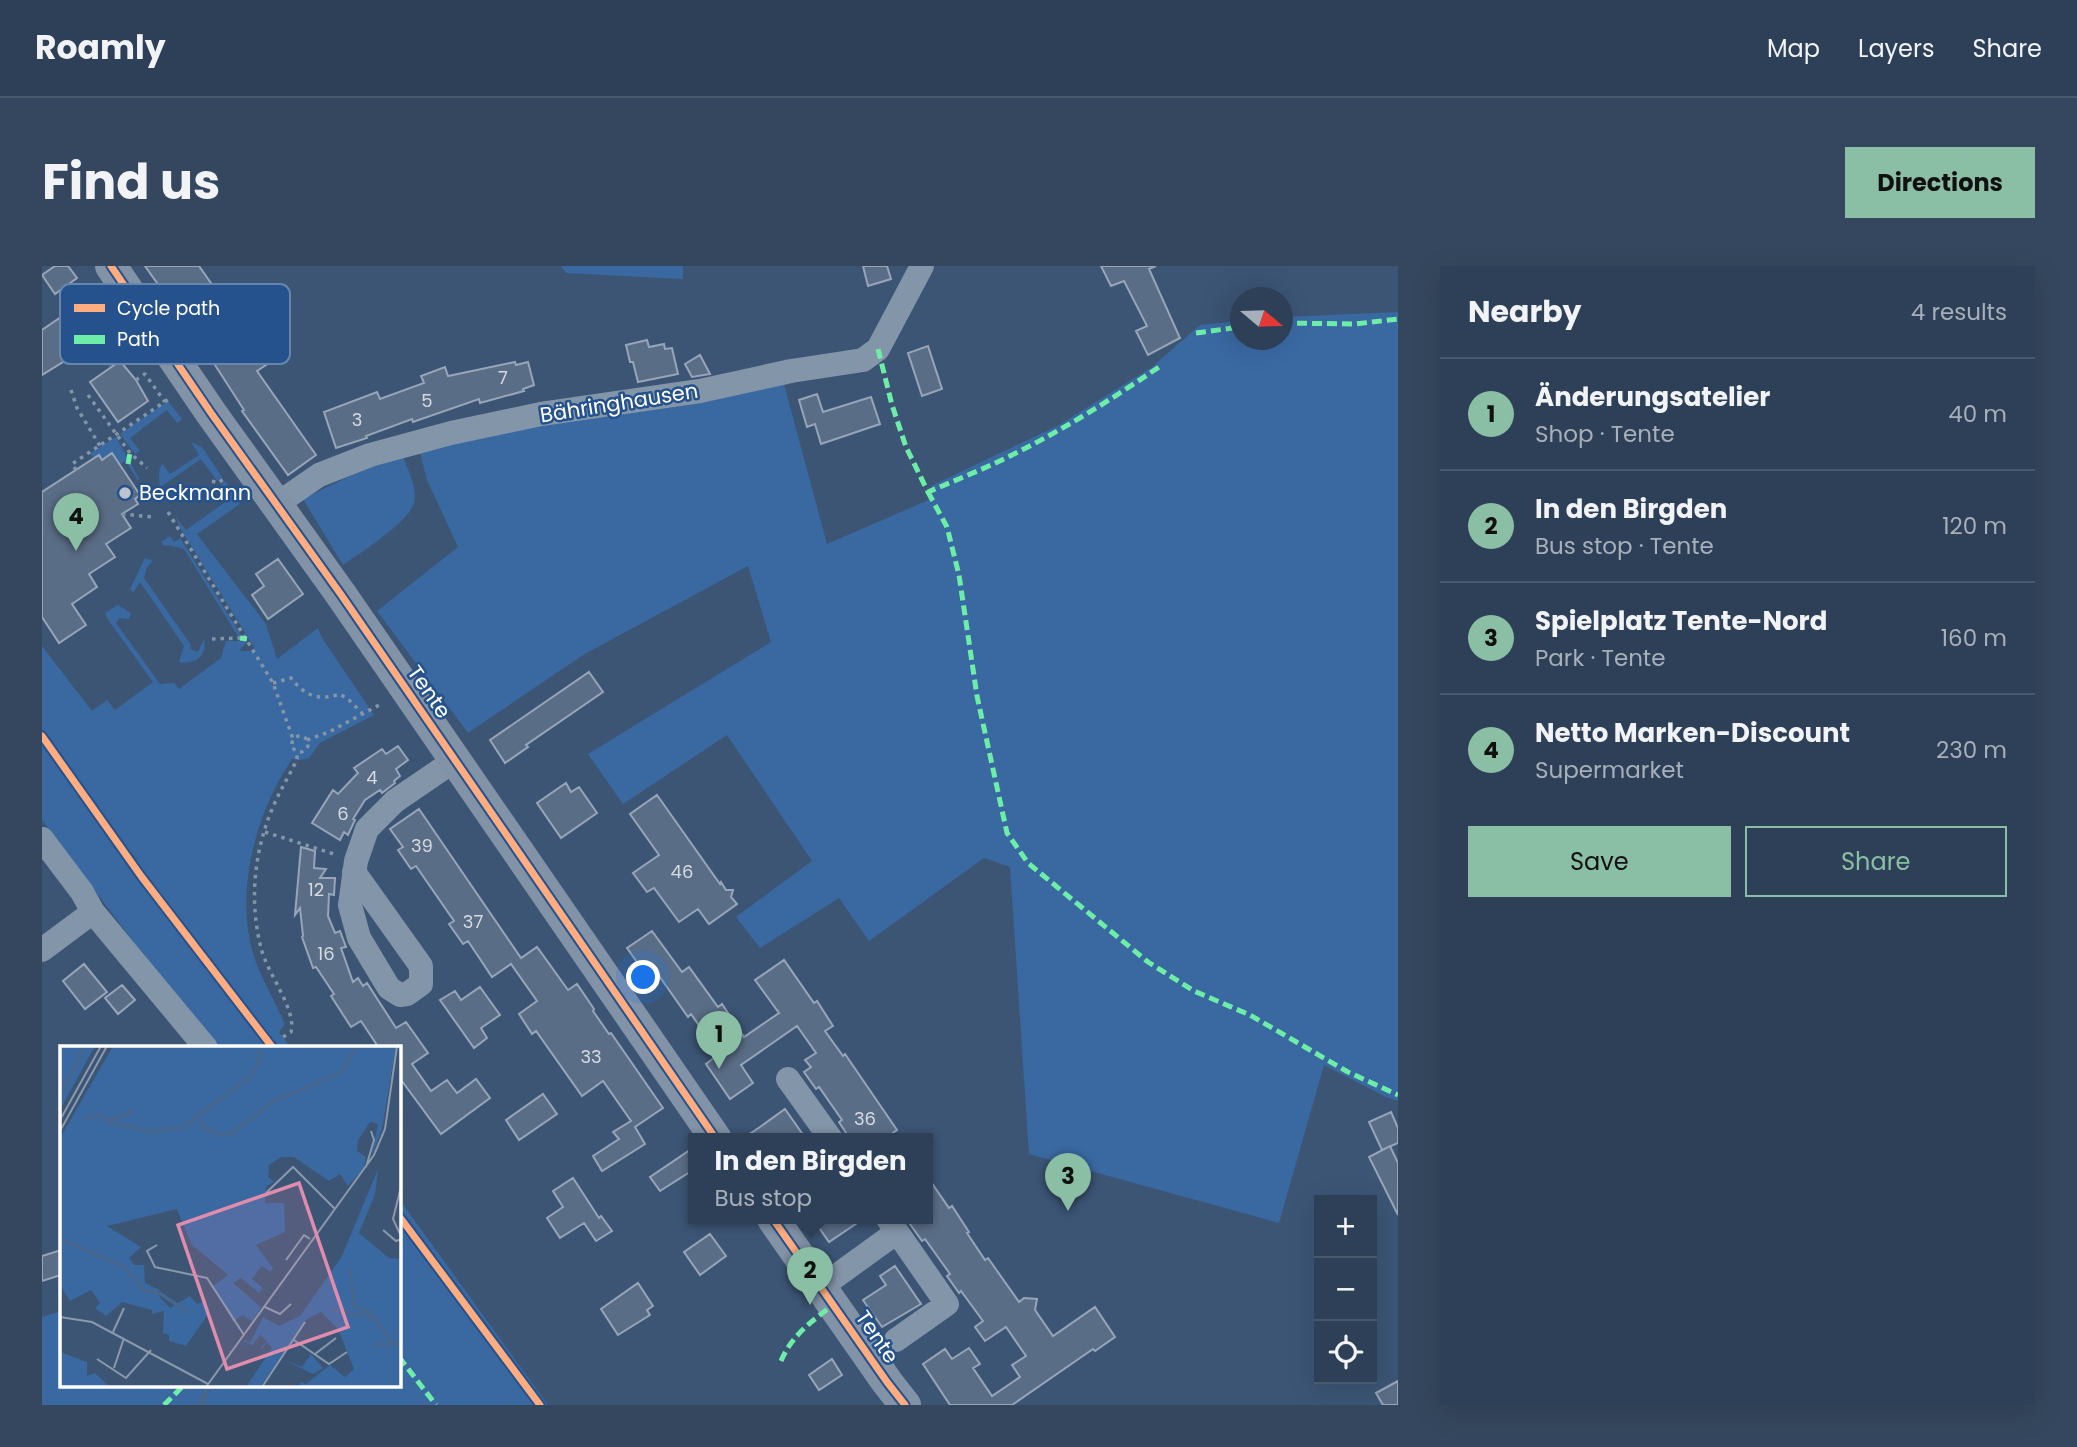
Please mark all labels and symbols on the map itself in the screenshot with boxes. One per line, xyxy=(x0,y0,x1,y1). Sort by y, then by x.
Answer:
legend xyxy=(60,284,290,364)
north arrow xyxy=(1230,287,1293,350)
text: Cycle path xyxy=(117,295,220,322)
text: Path xyxy=(117,326,160,353)
house number: 7 xyxy=(498,365,508,390)
street label: Bähringhausen xyxy=(538,376,700,429)
house number: 5 xyxy=(421,388,433,413)
house number: 3 xyxy=(352,407,362,432)
place label: Beckmann xyxy=(139,478,251,507)
marker: Beckmann xyxy=(117,485,133,501)
pin: 4 xyxy=(53,493,99,551)
street label: Tente xyxy=(401,659,458,724)
house number: 4 xyxy=(366,765,378,790)
house number: 6 xyxy=(337,801,349,826)
house number: 39 xyxy=(411,833,433,858)
house number: 46 xyxy=(671,859,693,884)
house number: 12 xyxy=(308,877,324,902)
house number: 37 xyxy=(463,909,483,934)
house number: 16 xyxy=(317,941,335,966)
your location xyxy=(626,960,660,994)
pin: 1 xyxy=(696,1011,742,1069)
house number: 33 xyxy=(580,1044,602,1069)
inset map xyxy=(60,1046,401,1388)
house number: 36 xyxy=(854,1106,876,1131)
pin: 3 xyxy=(1045,1153,1091,1211)
pin: 2 xyxy=(787,1247,833,1305)
street label: Tente xyxy=(849,1304,906,1369)

